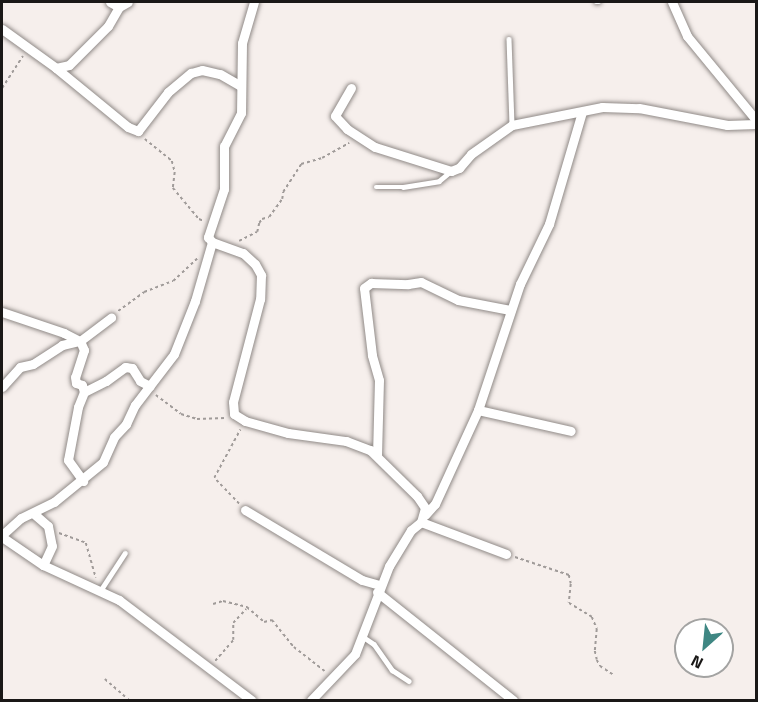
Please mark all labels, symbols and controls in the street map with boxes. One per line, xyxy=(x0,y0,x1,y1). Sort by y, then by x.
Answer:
north arrow xyxy=(674,618,734,678)
text: N xyxy=(686,649,707,675)

